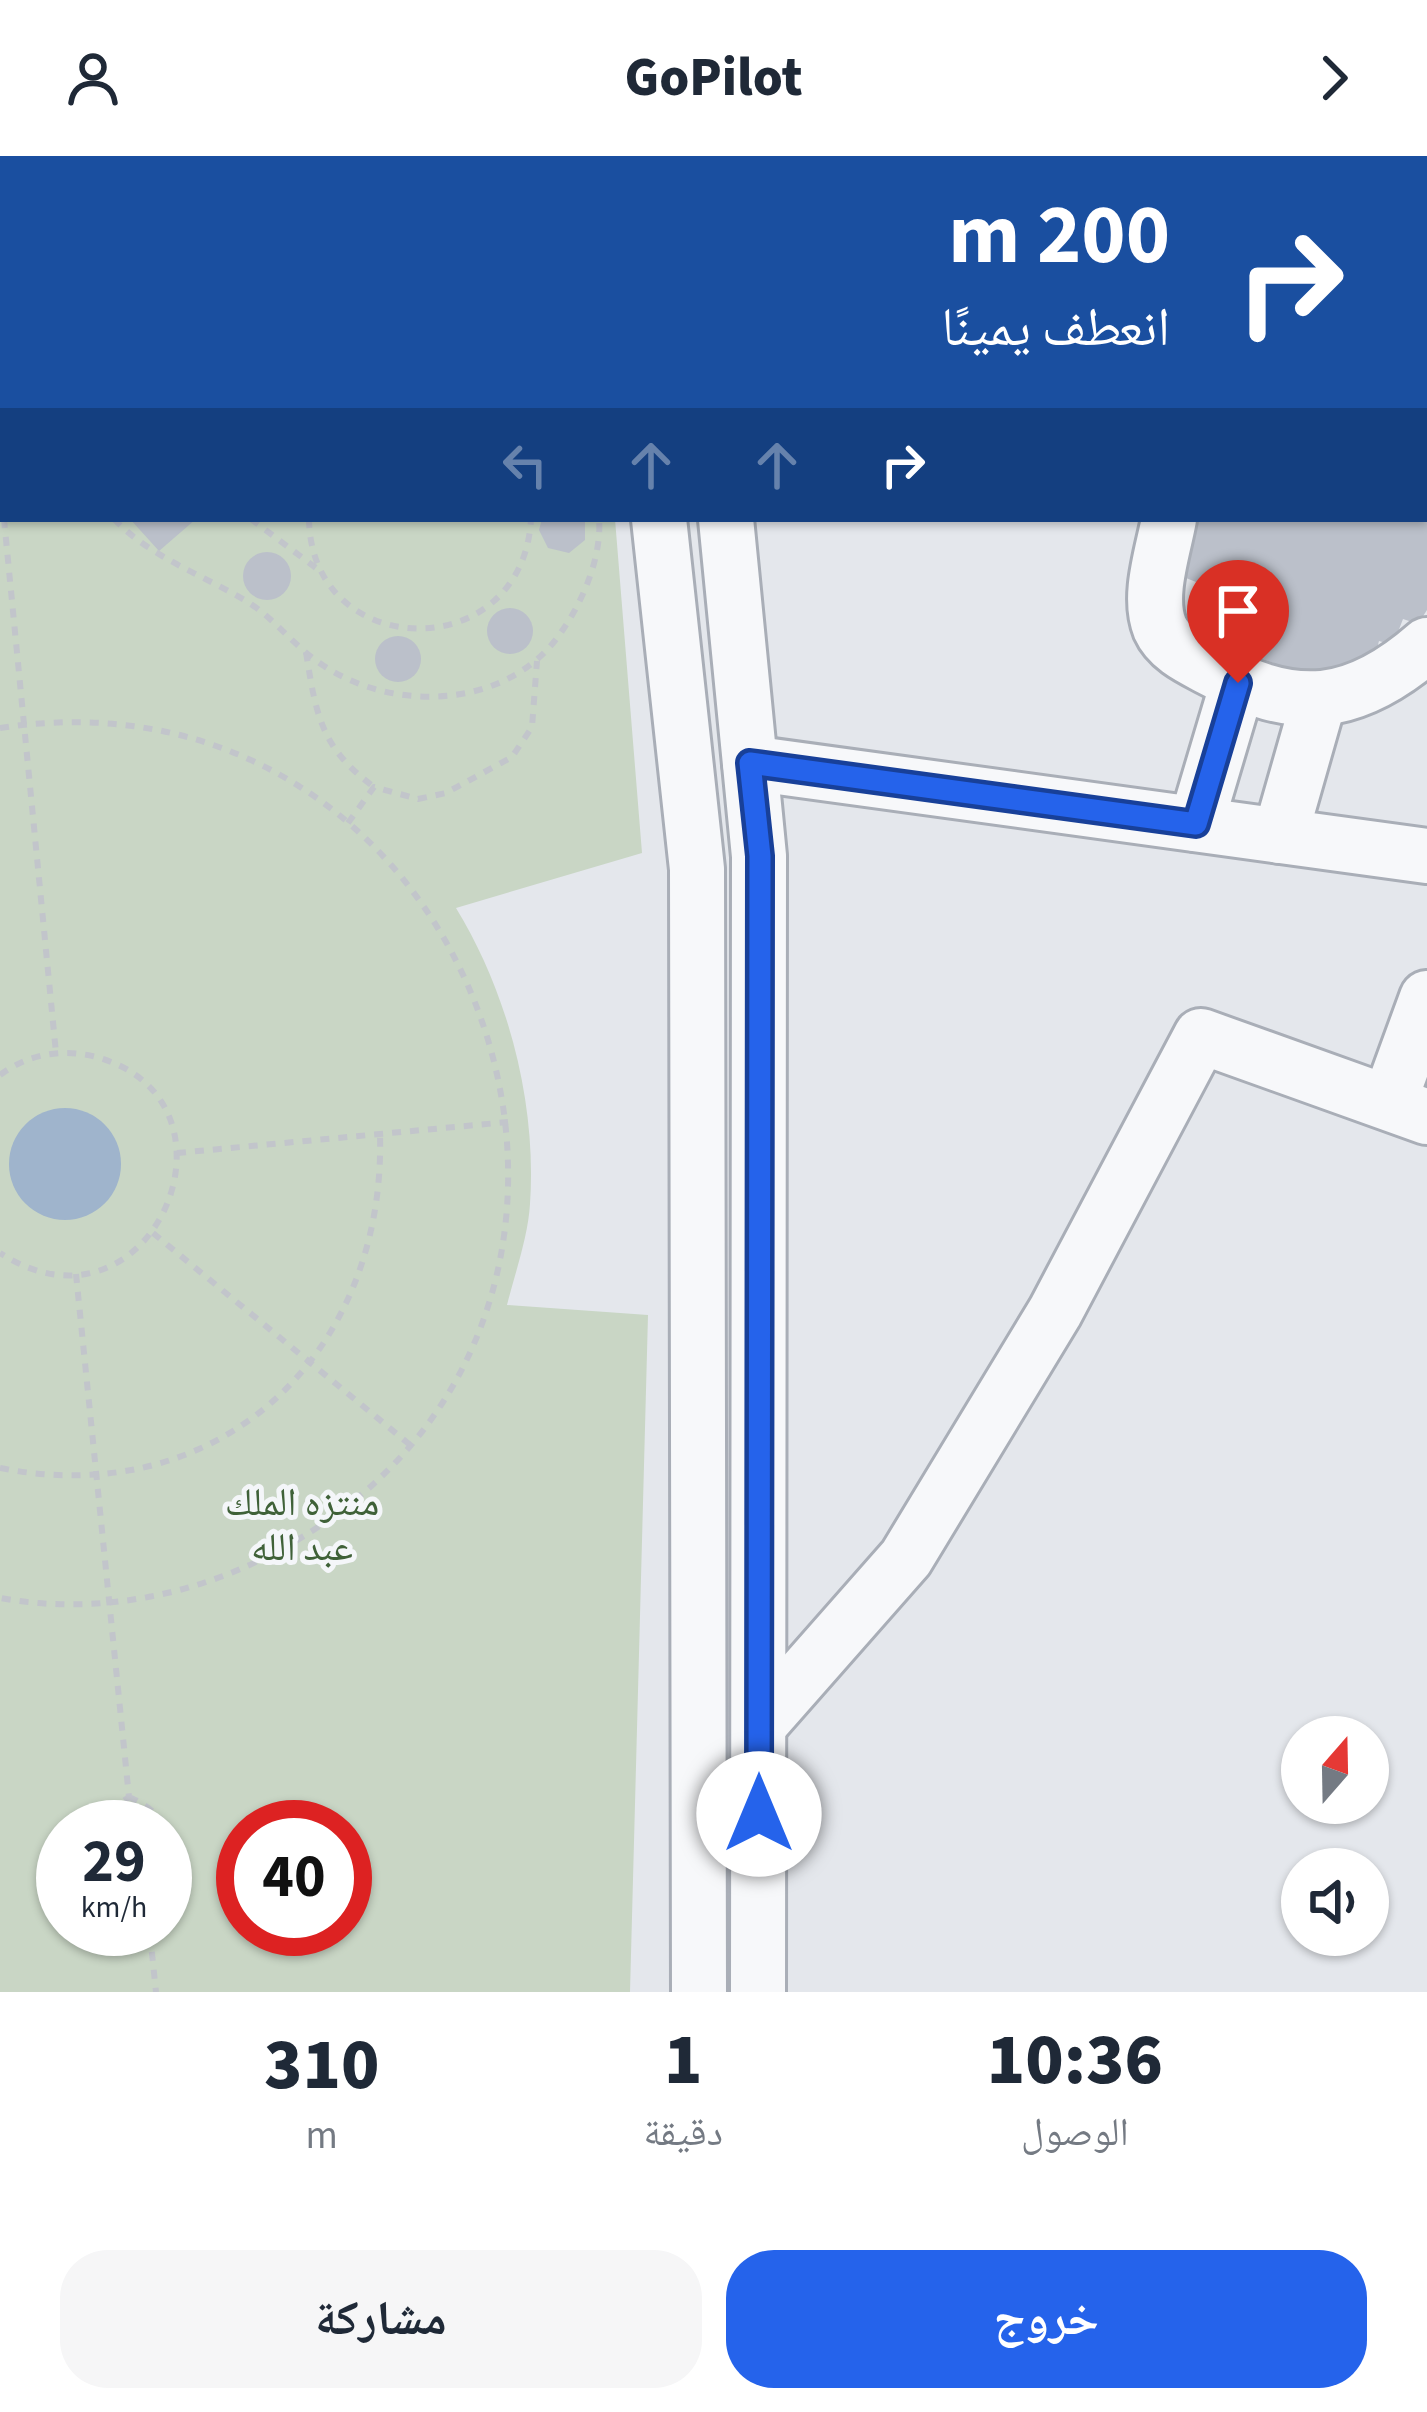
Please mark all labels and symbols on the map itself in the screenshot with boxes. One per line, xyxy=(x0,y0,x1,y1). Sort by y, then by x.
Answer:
pin xyxy=(1187,560,1289,683)
park label: منتزه الملك عبد الله xyxy=(225,1475,379,1576)
north arrow xyxy=(1281,1716,1389,1824)
position arrow xyxy=(696,1751,822,1877)
speed limit sign: 40 xyxy=(216,1800,372,1956)

